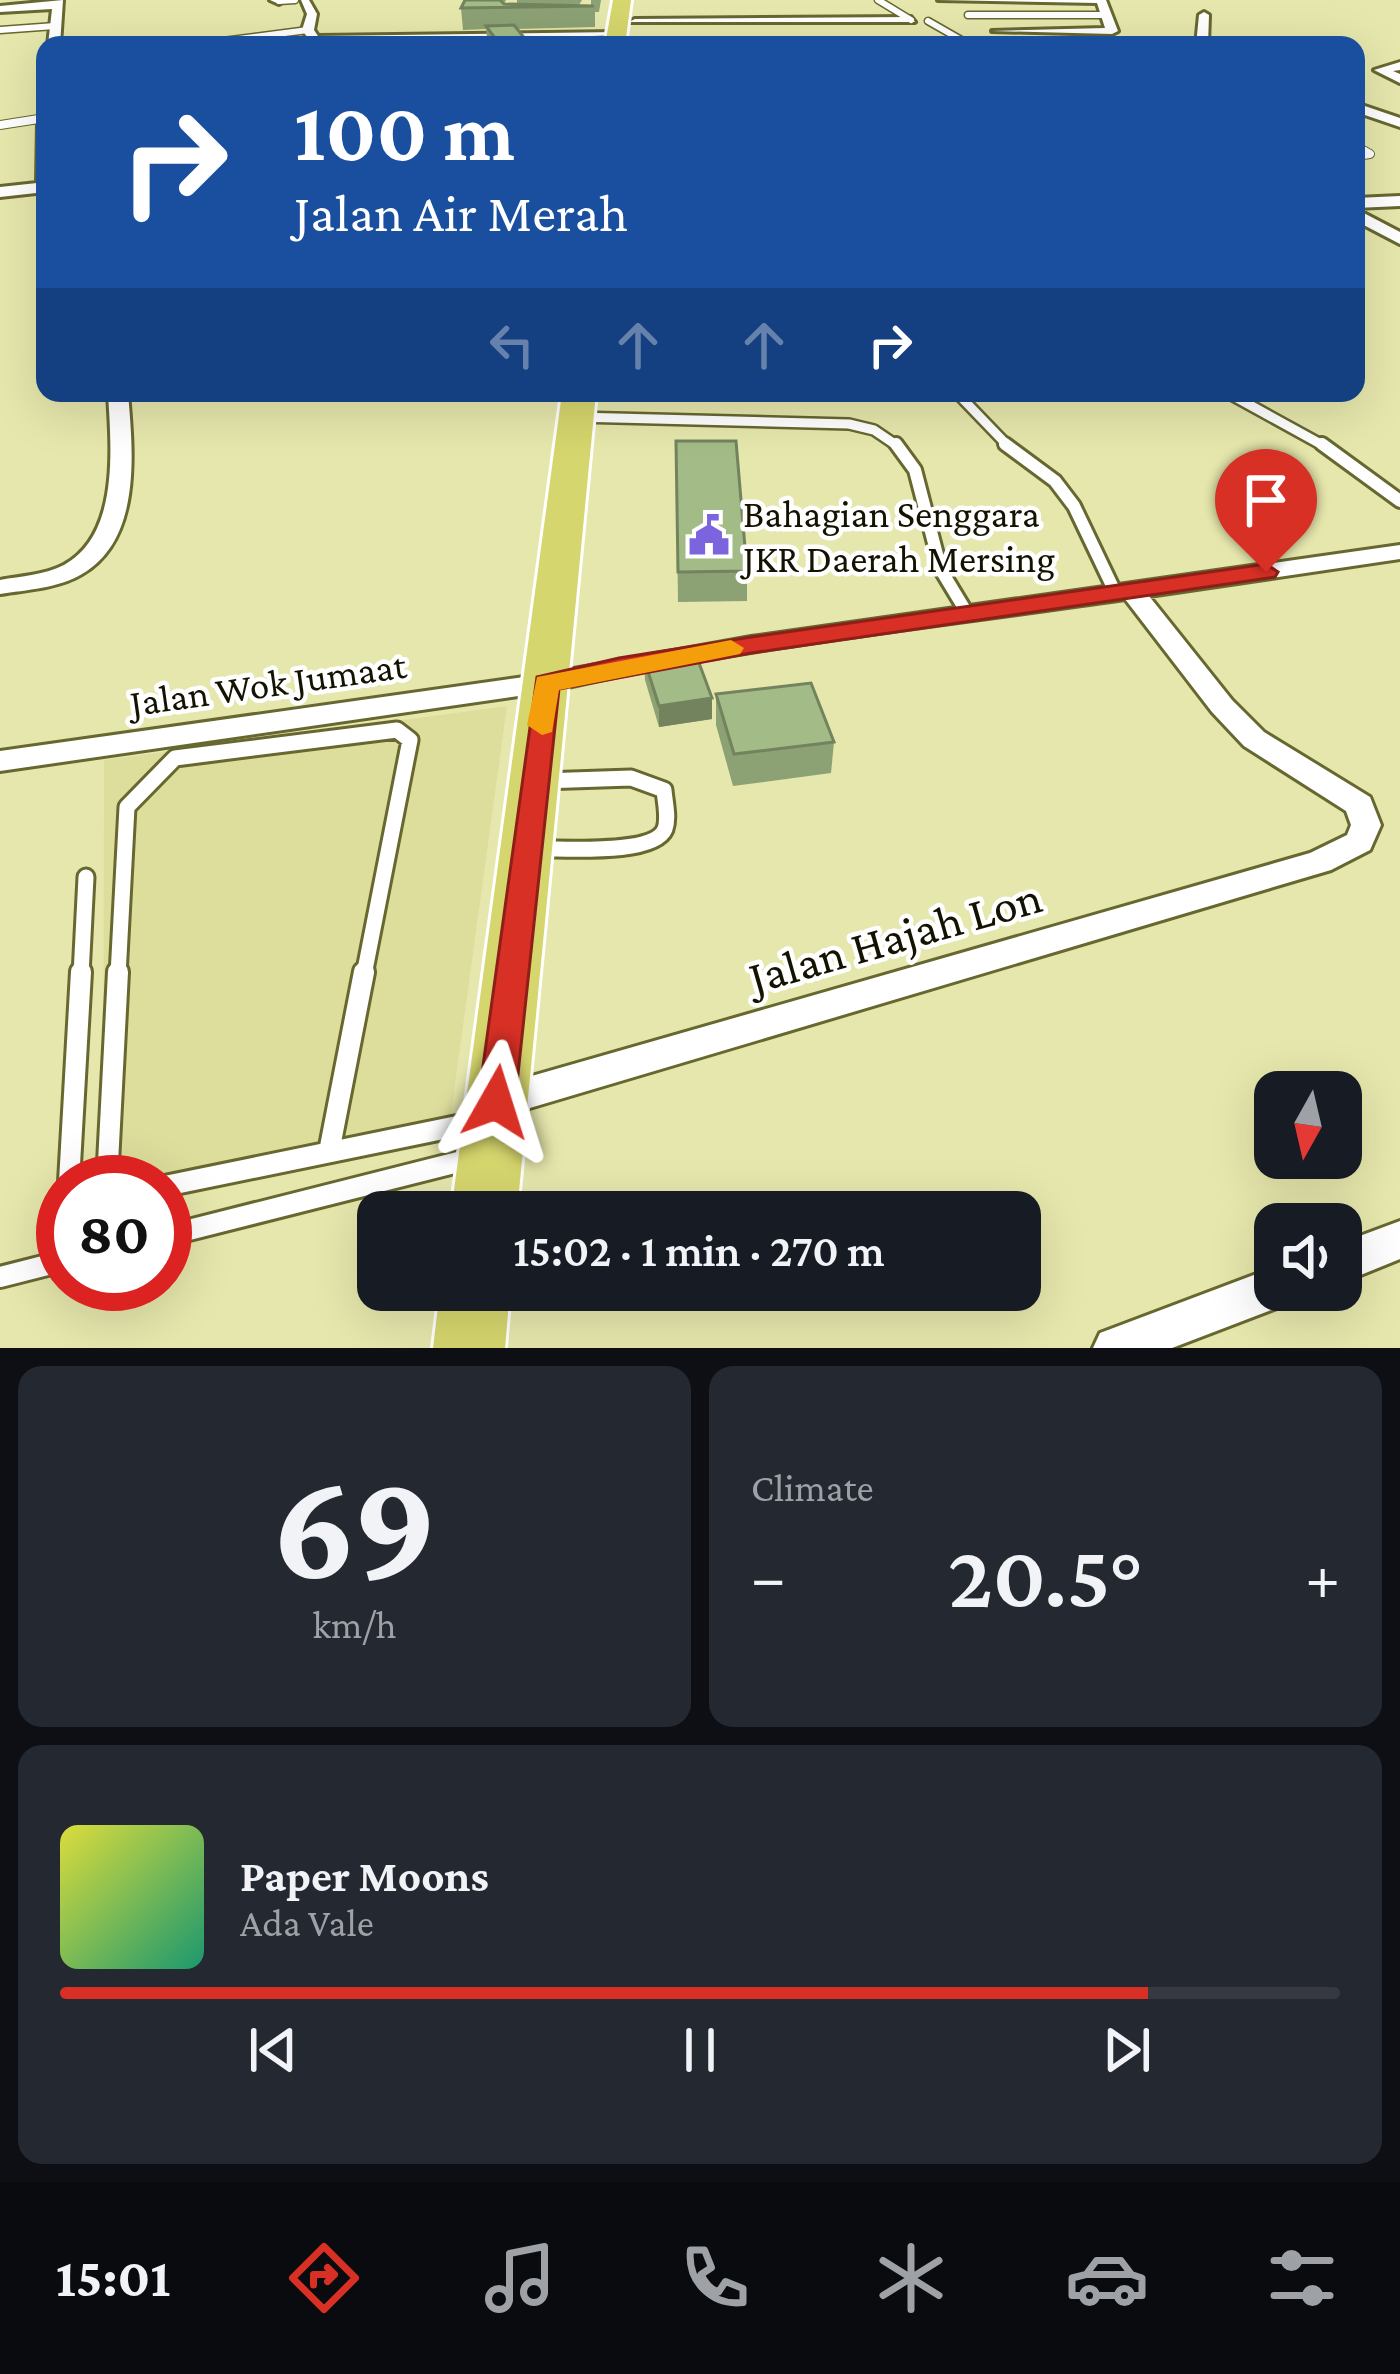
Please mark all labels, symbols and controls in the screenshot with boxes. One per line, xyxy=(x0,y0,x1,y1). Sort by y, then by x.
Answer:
icon: right xyxy=(96,84,252,240)
text: 100 m xyxy=(294,85,515,178)
text: Jalan Air Merah xyxy=(294,183,628,243)
icon: left xyxy=(479,312,545,378)
icon: ahead xyxy=(605,312,671,378)
icon: ahead xyxy=(731,312,797,378)
icon: right xyxy=(857,312,923,378)
pin xyxy=(1215,449,1317,572)
icon: arrive xyxy=(1233,467,1299,533)
place label: Bahagian Senggara JKR Daerah Mersing xyxy=(740,492,1055,581)
public building icon: Bahagian Senggara JKR Daerah Mersing xyxy=(686,512,732,558)
street label: Jalan Wok Jumaat xyxy=(124,643,410,725)
street label: Jalan Hajah Lon xyxy=(739,869,1048,1007)
position arrow xyxy=(433,1039,559,1165)
north arrow xyxy=(1254,1071,1362,1179)
map controls xyxy=(1254,1071,1362,1311)
speed limit sign: 80 xyxy=(36,1155,192,1311)
button: sound xyxy=(1254,1203,1362,1311)
text: 15:02 · 1 min · 270 m xyxy=(513,1226,885,1276)
text: 69 xyxy=(272,1438,437,1612)
text: Climate xyxy=(751,1466,874,1509)
text: 20.5° xyxy=(948,1526,1143,1626)
text: − xyxy=(751,1540,786,1613)
text: + xyxy=(1305,1540,1340,1613)
text: km/h xyxy=(312,1603,397,1646)
text: Paper Moons xyxy=(240,1851,489,1901)
text: Ada Vale xyxy=(240,1901,374,1944)
icon: previous xyxy=(240,2017,306,2083)
icon: pause xyxy=(667,2017,733,2083)
icon: next xyxy=(1094,2017,1160,2083)
icon: directions xyxy=(282,2236,366,2320)
icon: music xyxy=(478,2236,562,2320)
icon: phone xyxy=(673,2236,757,2320)
icon: climate xyxy=(869,2236,953,2320)
icon: car xyxy=(1065,2236,1149,2320)
icon: filters xyxy=(1260,2236,1344,2320)
text: 15:01 xyxy=(56,2248,171,2308)

